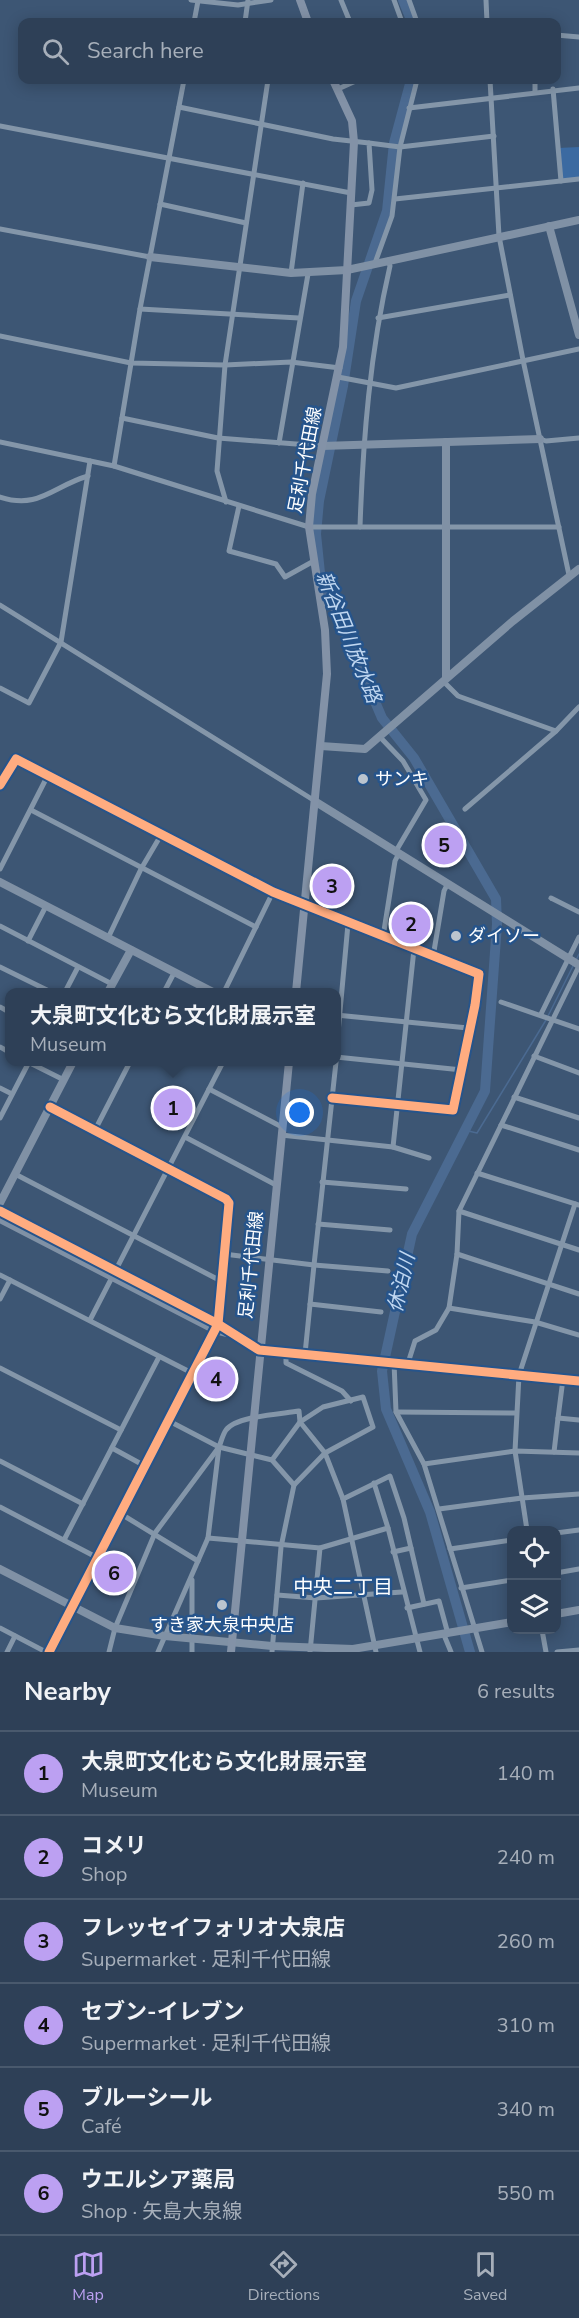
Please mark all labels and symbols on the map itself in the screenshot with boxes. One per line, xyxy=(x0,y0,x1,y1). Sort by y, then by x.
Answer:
street label: 足利千代田線 xyxy=(283,405,327,515)
water label: 新谷田川放水路 xyxy=(310,567,388,709)
place label: サンキ xyxy=(375,767,429,791)
marker: サンキ xyxy=(356,772,370,786)
pin: 5 xyxy=(424,822,464,868)
pin: 3 xyxy=(312,864,352,908)
pin: 2 xyxy=(392,902,430,946)
place label: ダイソー xyxy=(468,924,540,948)
marker: ダイソー xyxy=(449,929,463,943)
pin: 1 xyxy=(154,1086,192,1130)
your location xyxy=(285,1098,314,1127)
street label: 足利千代田線 xyxy=(233,1210,269,1320)
water label: 休泊川 xyxy=(382,1249,422,1315)
pin: 4 xyxy=(196,1356,236,1402)
pin: 6 xyxy=(94,1550,134,1596)
district label: 中央二丁目 xyxy=(293,1574,393,1601)
marker: すき家大泉中央店 xyxy=(215,1598,229,1612)
place label: すき家大泉中央店 xyxy=(150,1613,294,1637)

